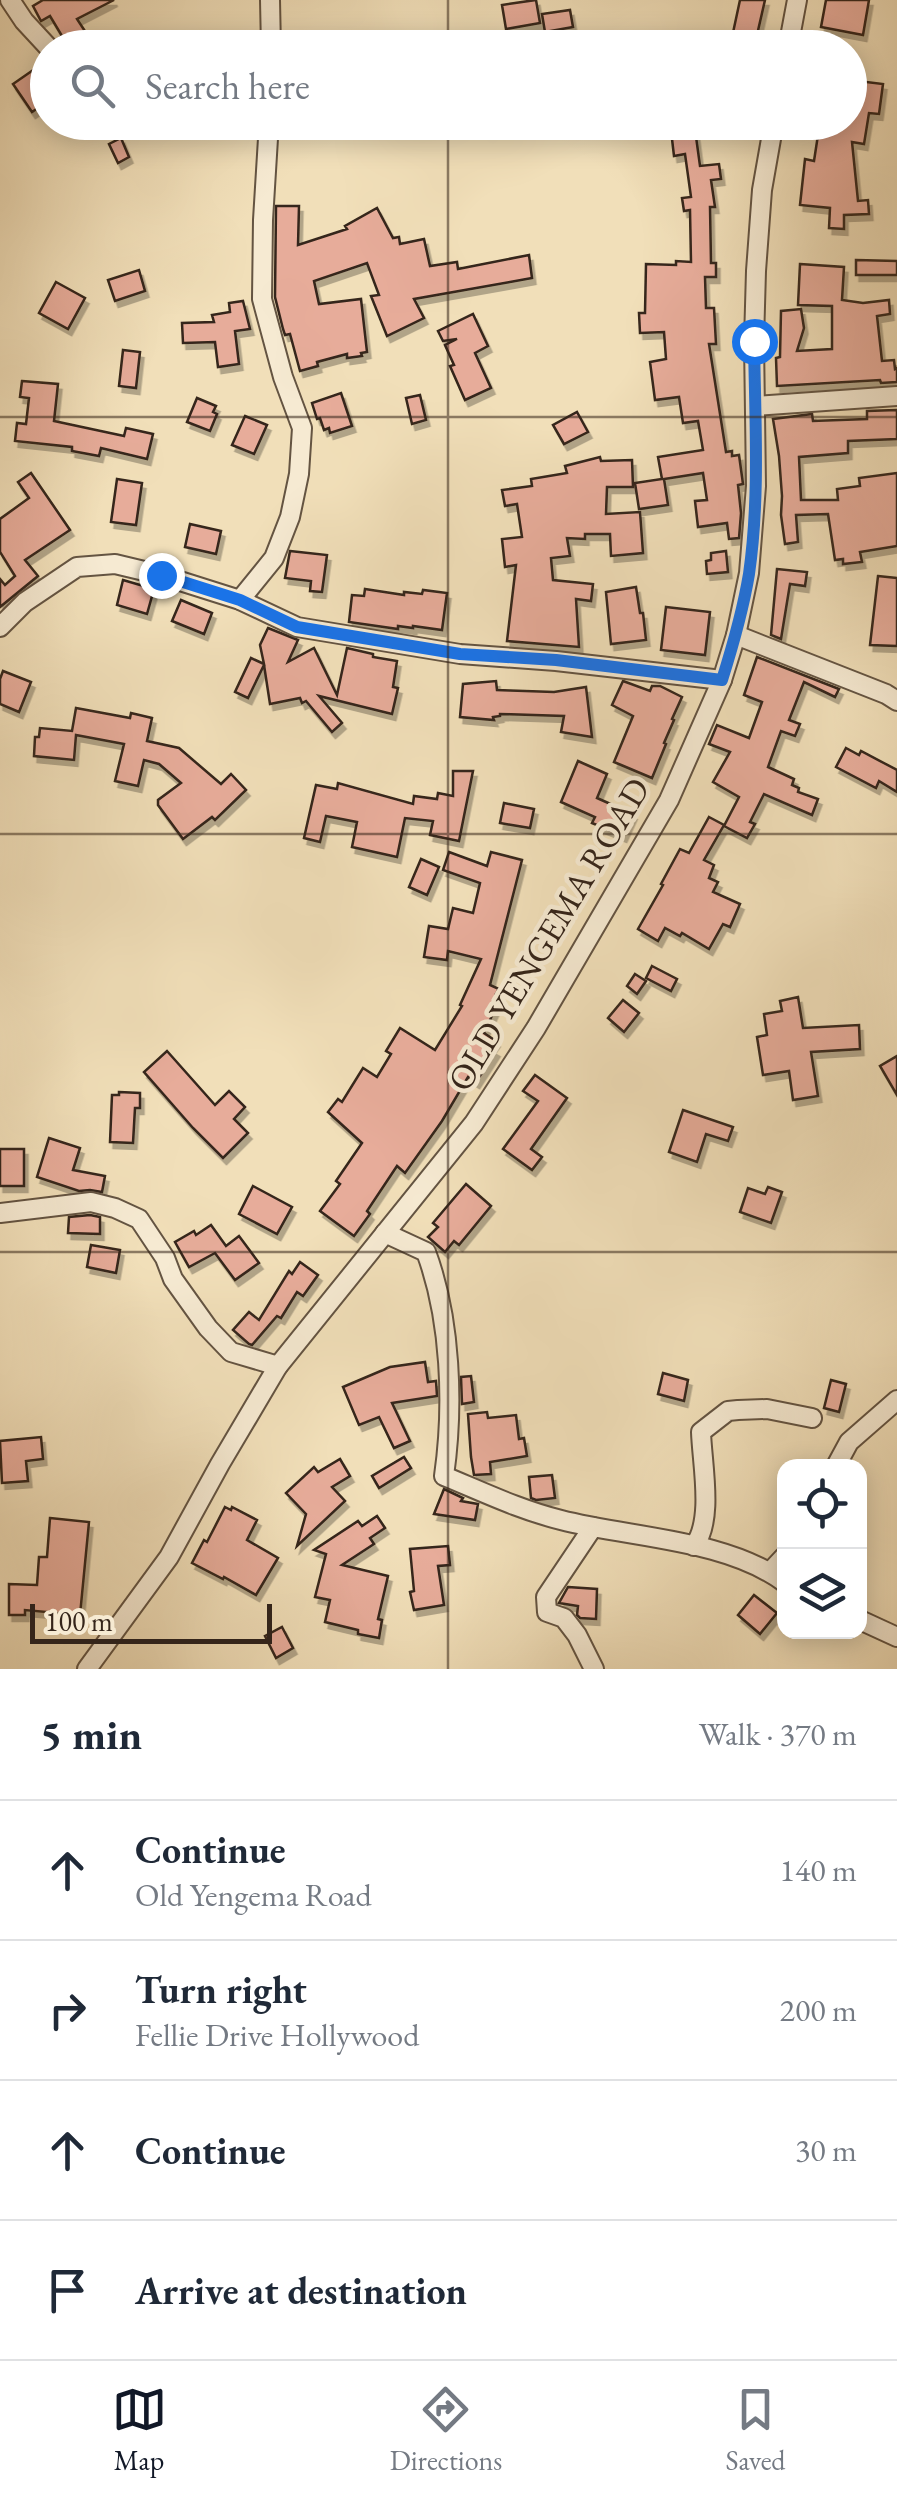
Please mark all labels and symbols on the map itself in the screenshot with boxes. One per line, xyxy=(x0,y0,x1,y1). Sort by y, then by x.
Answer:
route start xyxy=(732,319,778,365)
route end xyxy=(139,553,185,599)
street label: OLD YENGEMA ROAD xyxy=(437,769,659,1099)
scale bar xyxy=(30,1599,272,1644)

